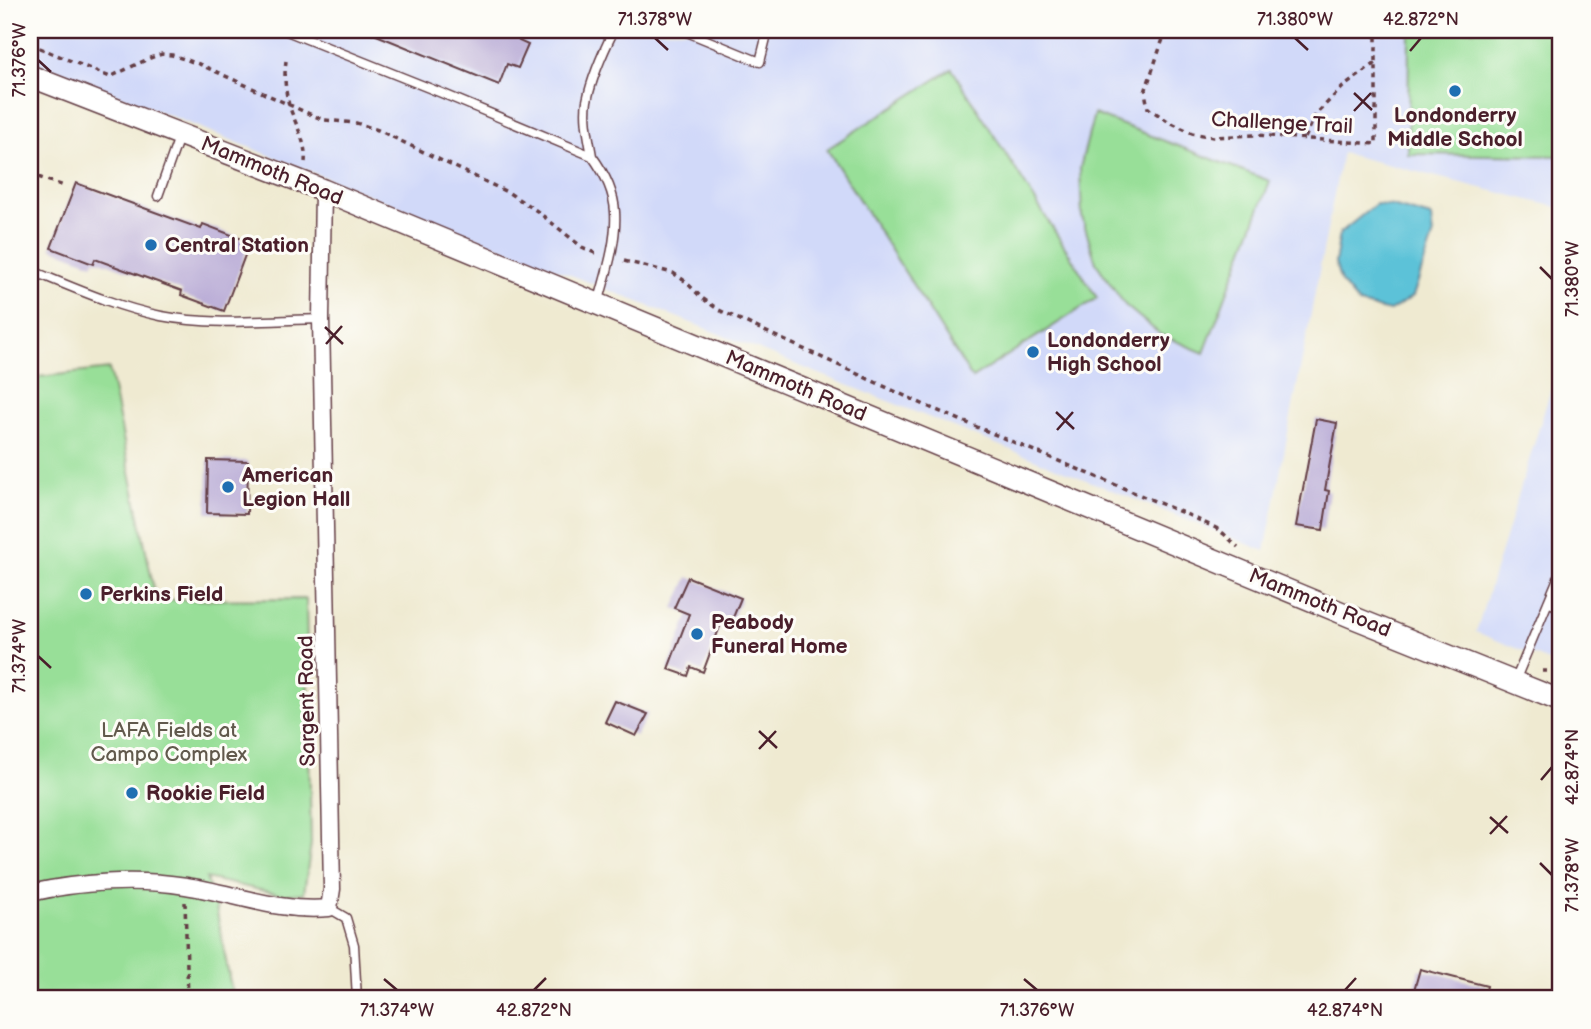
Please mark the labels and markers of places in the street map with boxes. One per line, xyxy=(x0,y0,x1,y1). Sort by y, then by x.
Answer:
marker: Londonderry Middle School xyxy=(1447,83,1463,99)
place label: Londonderry Middle School xyxy=(1387,103,1523,152)
place label: Central Station xyxy=(165,233,309,258)
marker: Central Station xyxy=(143,237,159,253)
place label: Londonderry High School xyxy=(1047,328,1170,377)
marker: Londonderry High School xyxy=(1025,344,1041,360)
place label: American Legion Hall xyxy=(241,463,350,512)
marker: American Legion Hall xyxy=(220,479,236,495)
place label: Perkins Field xyxy=(100,582,223,607)
marker: Perkins Field xyxy=(78,586,94,602)
place label: Peabody Funeral Home xyxy=(711,610,848,659)
marker: Peabody Funeral Home xyxy=(689,626,705,642)
place label: Rookie Field xyxy=(146,781,265,806)
marker: Rookie Field xyxy=(124,785,140,801)

